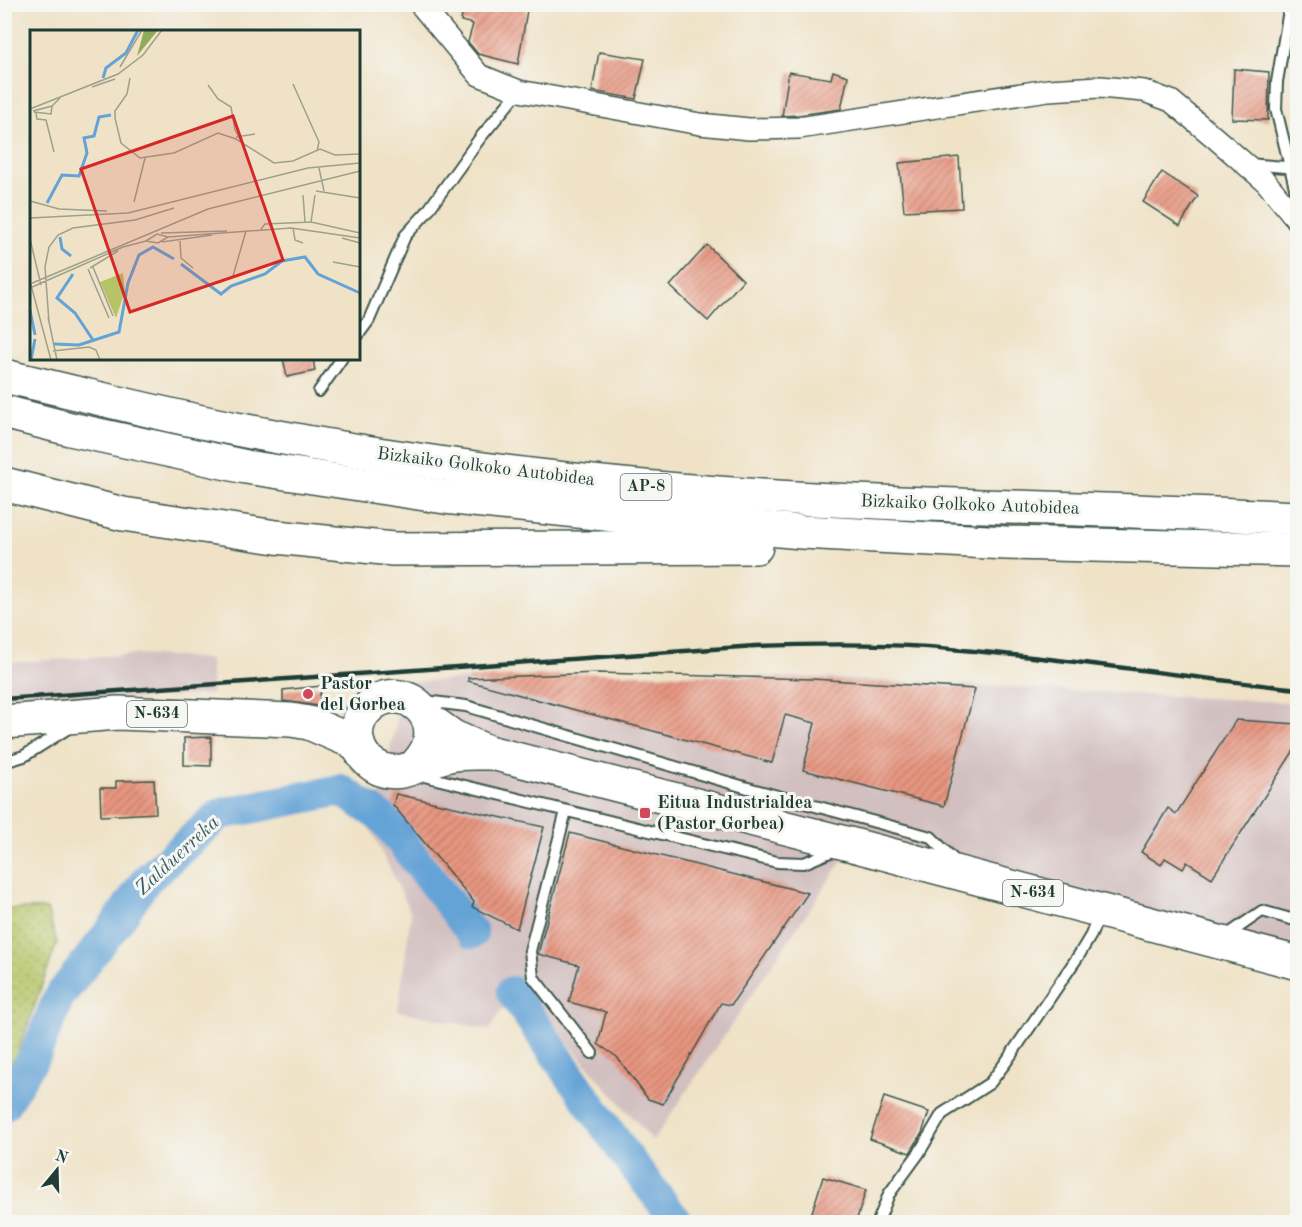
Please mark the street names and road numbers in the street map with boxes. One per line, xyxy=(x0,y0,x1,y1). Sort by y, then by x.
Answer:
street label: Bizkaiko Golkoko Autobidea xyxy=(376,445,596,489)
road number: AP-8 xyxy=(620,474,672,500)
street label: Bizkaiko Golkoko Autobidea xyxy=(860,492,1080,518)
road number: N-634 xyxy=(127,701,187,727)
road number: N-634 xyxy=(1003,880,1063,906)

